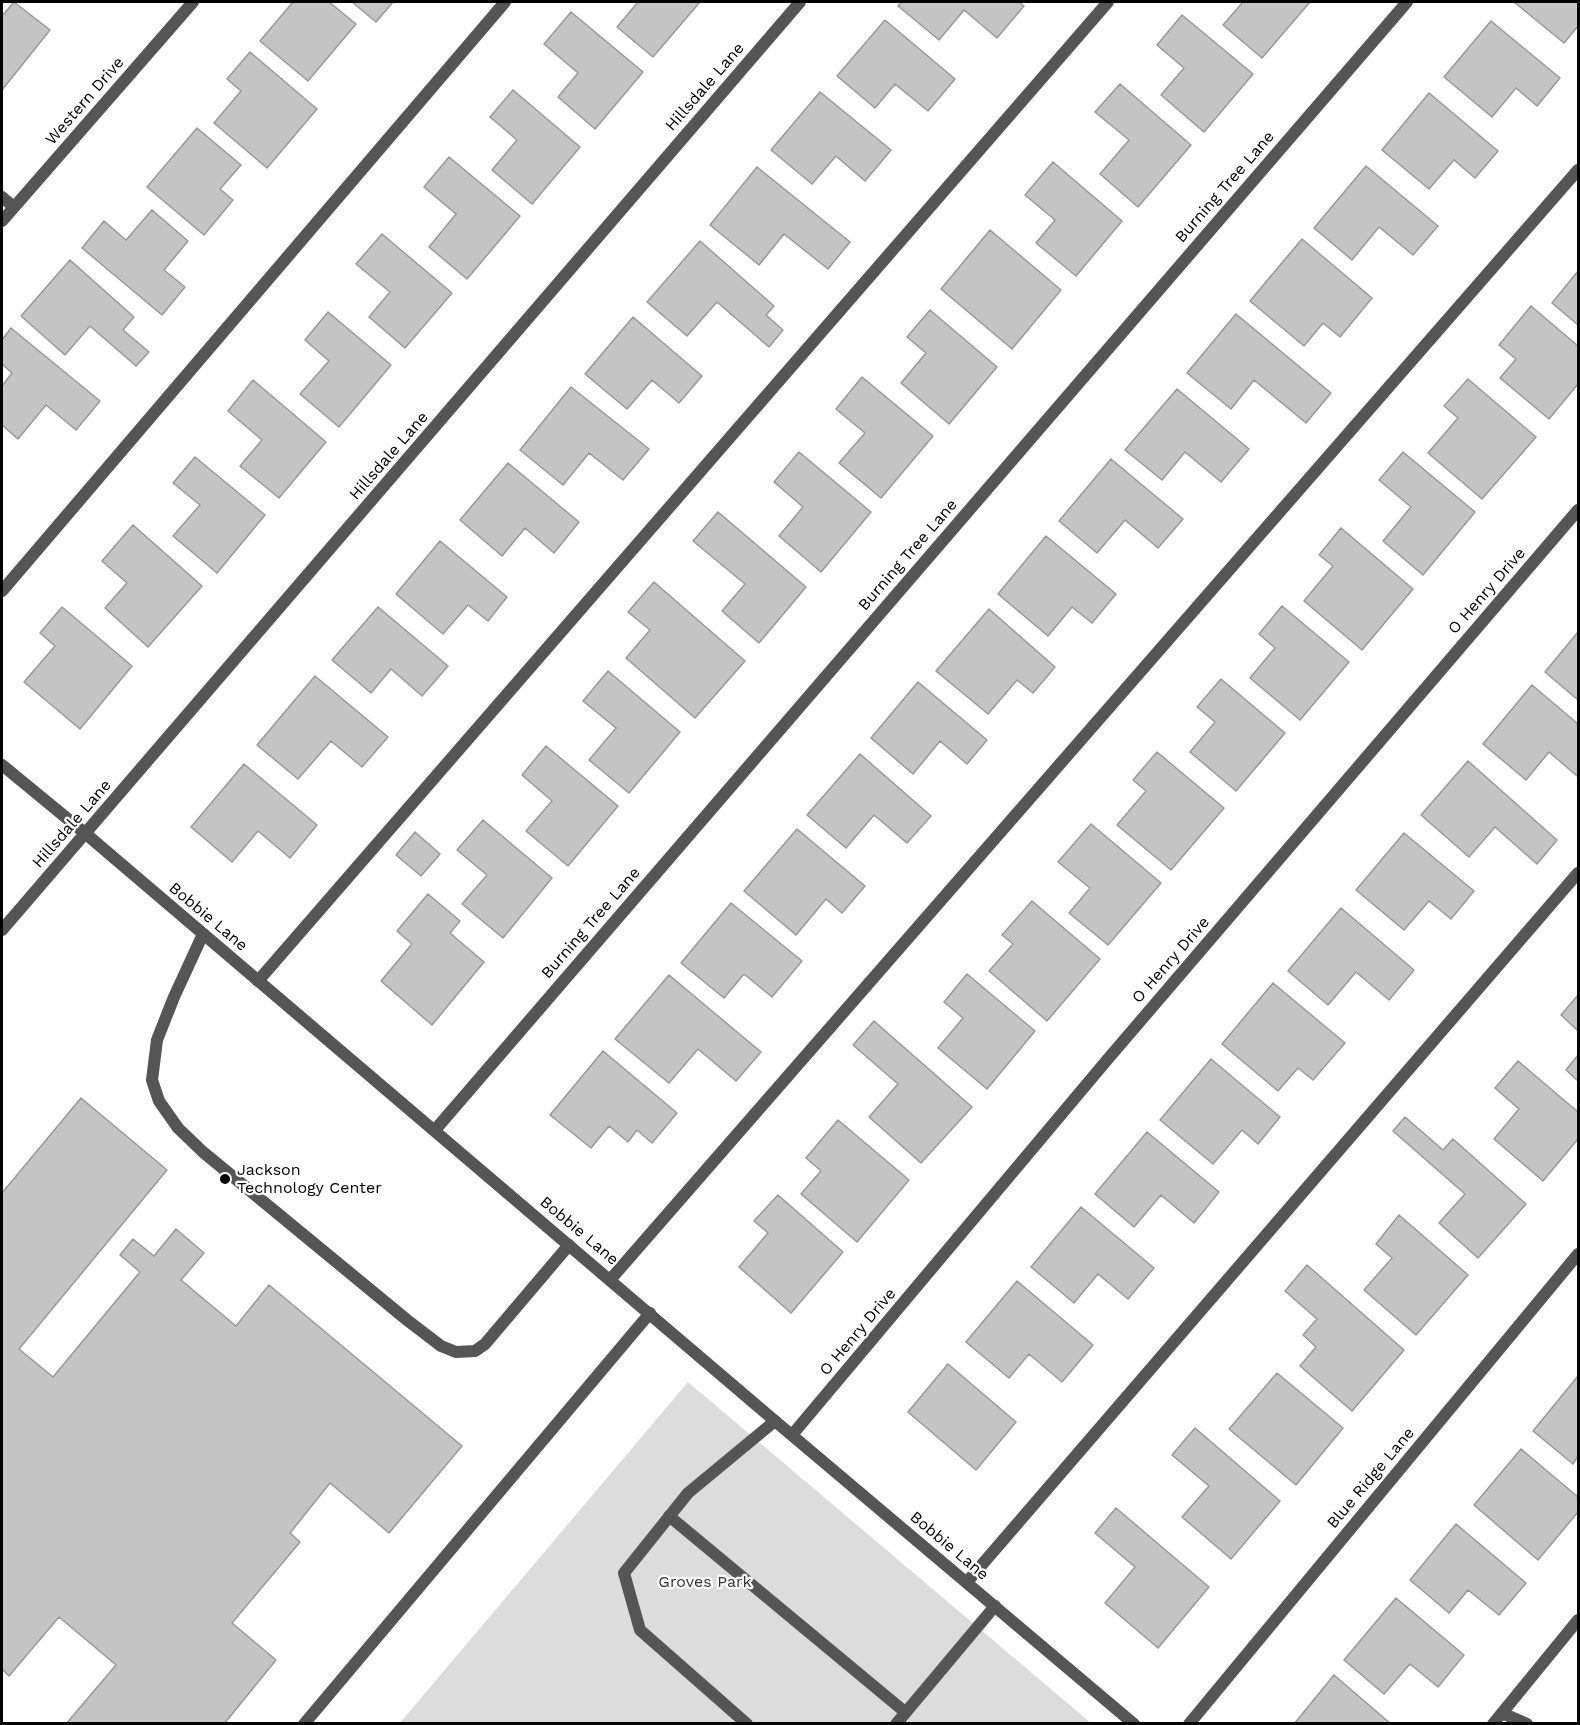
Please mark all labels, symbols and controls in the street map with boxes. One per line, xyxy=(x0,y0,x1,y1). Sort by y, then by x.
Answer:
street label: Hillsdale Lane xyxy=(661,39,749,135)
street label: Western Drive xyxy=(42,53,128,149)
street label: Burning Tree Lane xyxy=(1171,127,1279,247)
street label: Hillsdale Lane xyxy=(345,408,433,504)
street label: Burning Tree Lane xyxy=(854,495,962,615)
street label: O Henry Drive xyxy=(1444,544,1530,638)
street label: Hillsdale Lane xyxy=(28,776,116,872)
street label: Burning Tree Lane xyxy=(537,863,645,983)
street label: Bobbie Lane xyxy=(165,879,251,955)
street label: O Henry Drive xyxy=(1128,913,1214,1007)
place label: Jackson Technology Center xyxy=(237,1160,382,1198)
marker: Jackson Technology Center xyxy=(218,1172,232,1186)
street label: Bobbie Lane xyxy=(536,1193,622,1269)
street label: O Henry Drive xyxy=(816,1284,900,1380)
street label: Blue Ridge Lane xyxy=(1323,1424,1419,1532)
street label: Bobbie Lane xyxy=(906,1508,992,1584)
park label: Groves Park xyxy=(658,1572,752,1592)

